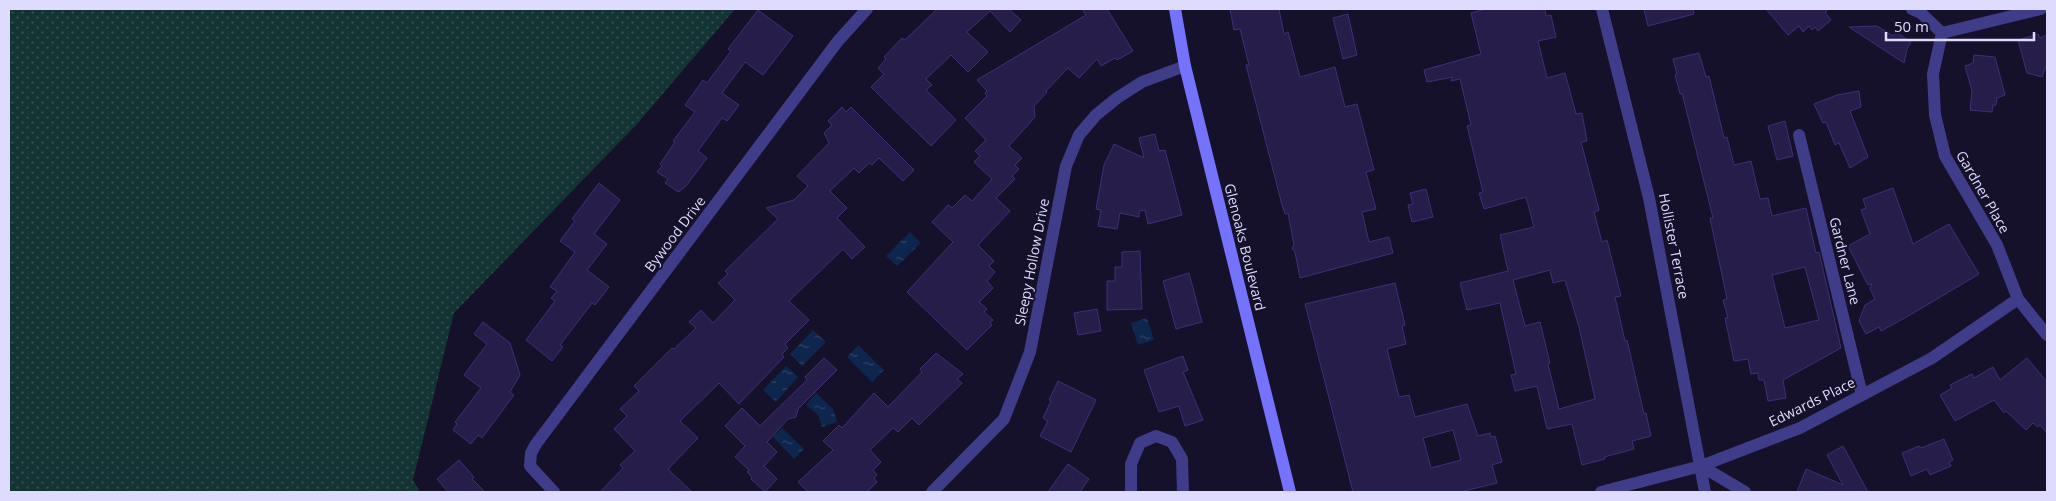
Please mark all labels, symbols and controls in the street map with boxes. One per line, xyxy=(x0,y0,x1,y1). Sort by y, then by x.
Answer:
scale bar xyxy=(1886,10,2034,42)
text: 50 m xyxy=(1894,16,1929,36)
street label: Gardner Place xyxy=(1952,147,2015,237)
street label: Glenoaks Boulevard xyxy=(1220,181,1270,313)
street label: Hollister Terrace xyxy=(1655,191,1694,301)
street label: Bywood Drive xyxy=(640,192,709,275)
street label: Sleepy Hollow Drive xyxy=(1010,197,1053,327)
street label: Gardner Lane xyxy=(1825,215,1866,307)
street label: Edwards Place xyxy=(1765,372,1858,431)

